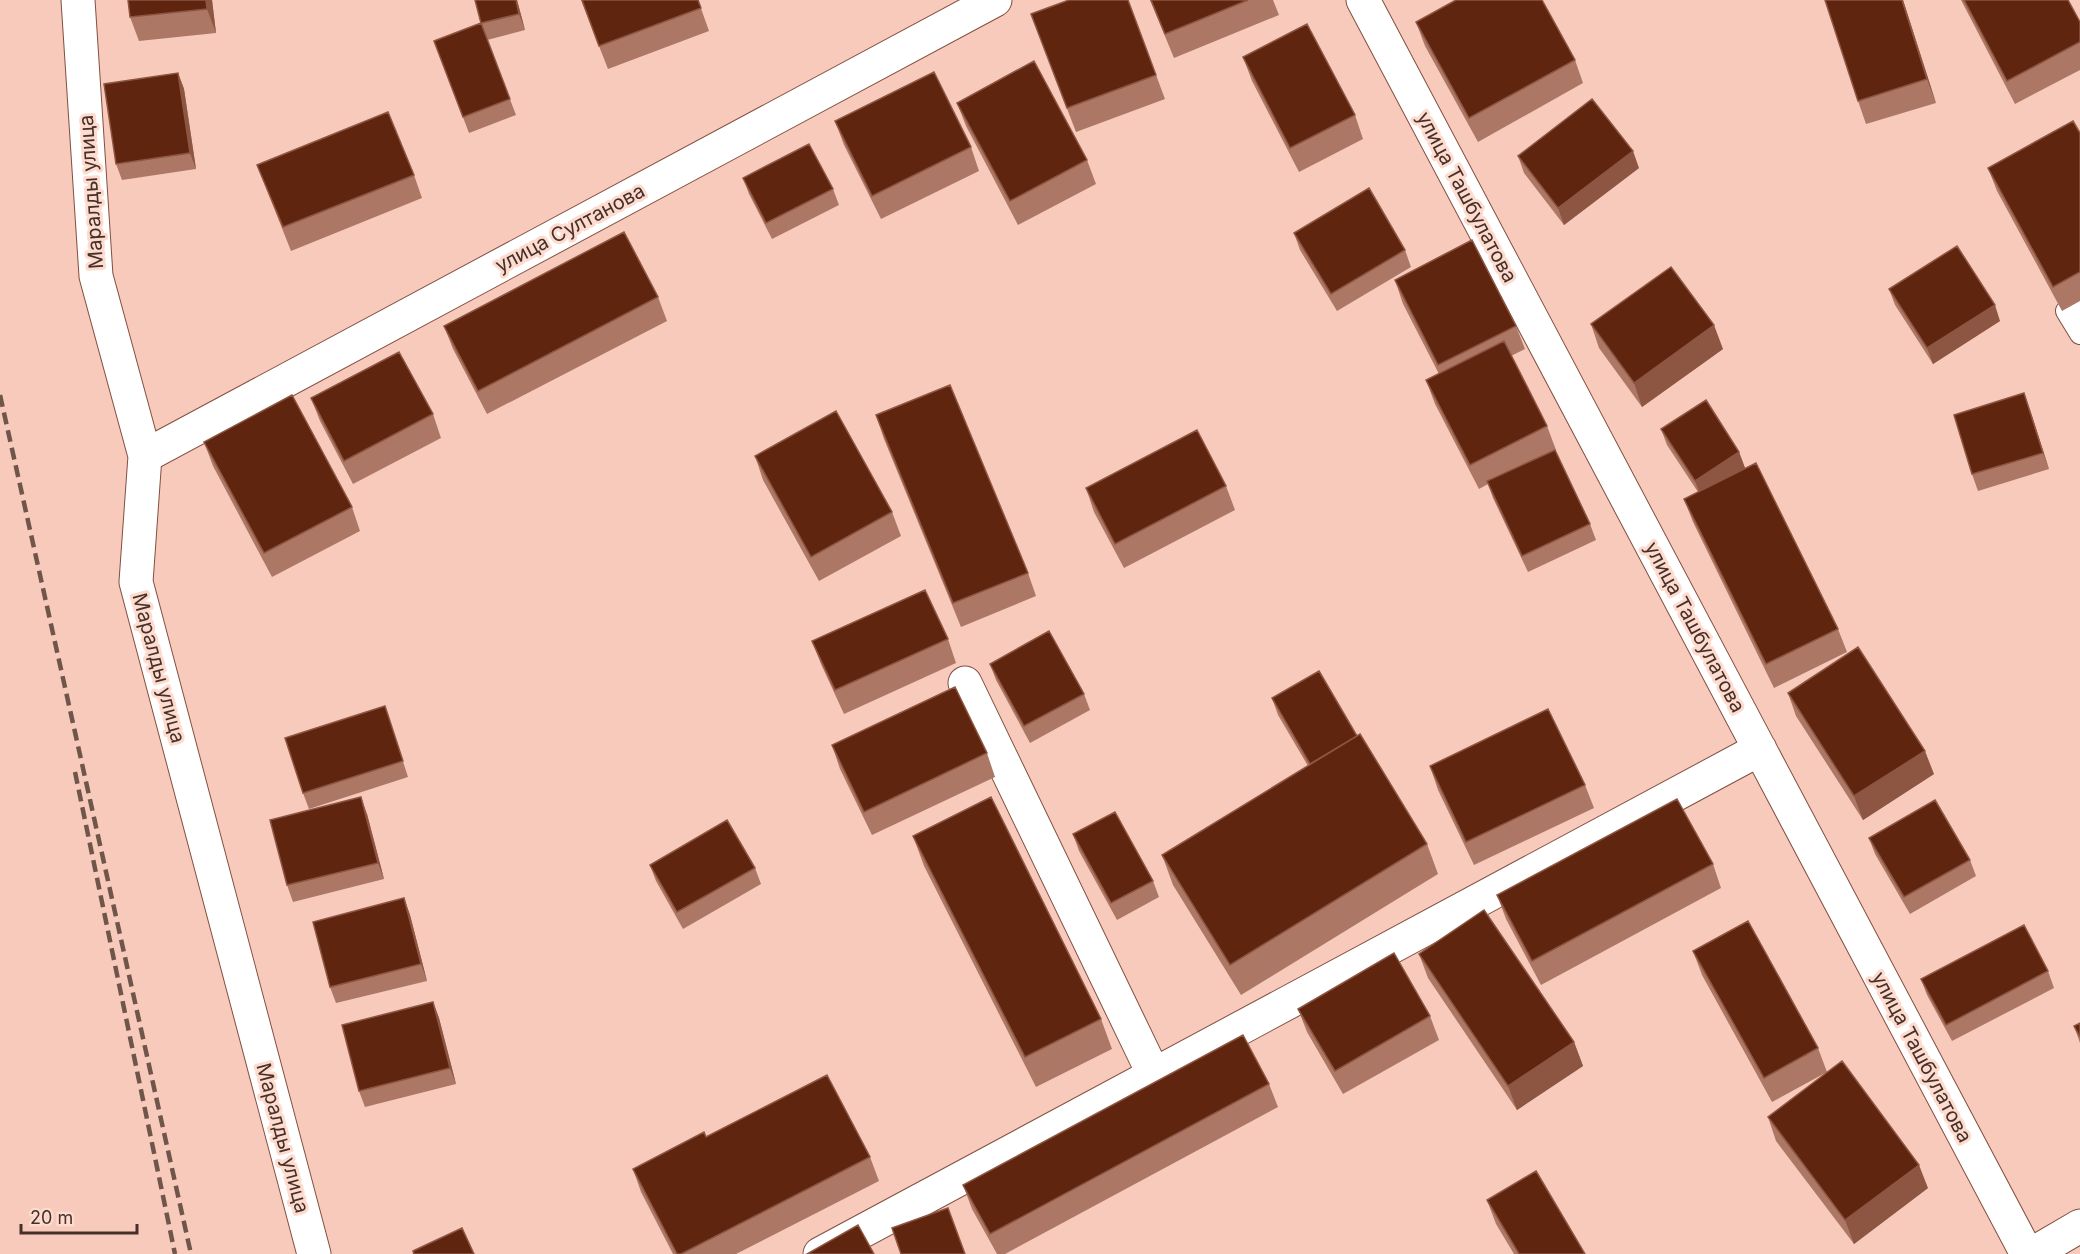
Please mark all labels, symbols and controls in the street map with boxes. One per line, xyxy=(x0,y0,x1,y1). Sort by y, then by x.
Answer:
street label: улица Ташбулатова xyxy=(1412,107,1522,287)
street label: Маралды улица xyxy=(74,114,108,270)
street label: улица Султанова xyxy=(491,178,649,278)
street label: улица Ташбулатова xyxy=(1640,537,1750,717)
street label: Маралды улица xyxy=(127,590,191,746)
street label: улица Ташбулатова xyxy=(1867,967,1977,1147)
street label: Маралды улица xyxy=(251,1060,315,1216)
scale bar xyxy=(21,1197,136,1235)
text: 20 m xyxy=(30,1207,73,1228)

